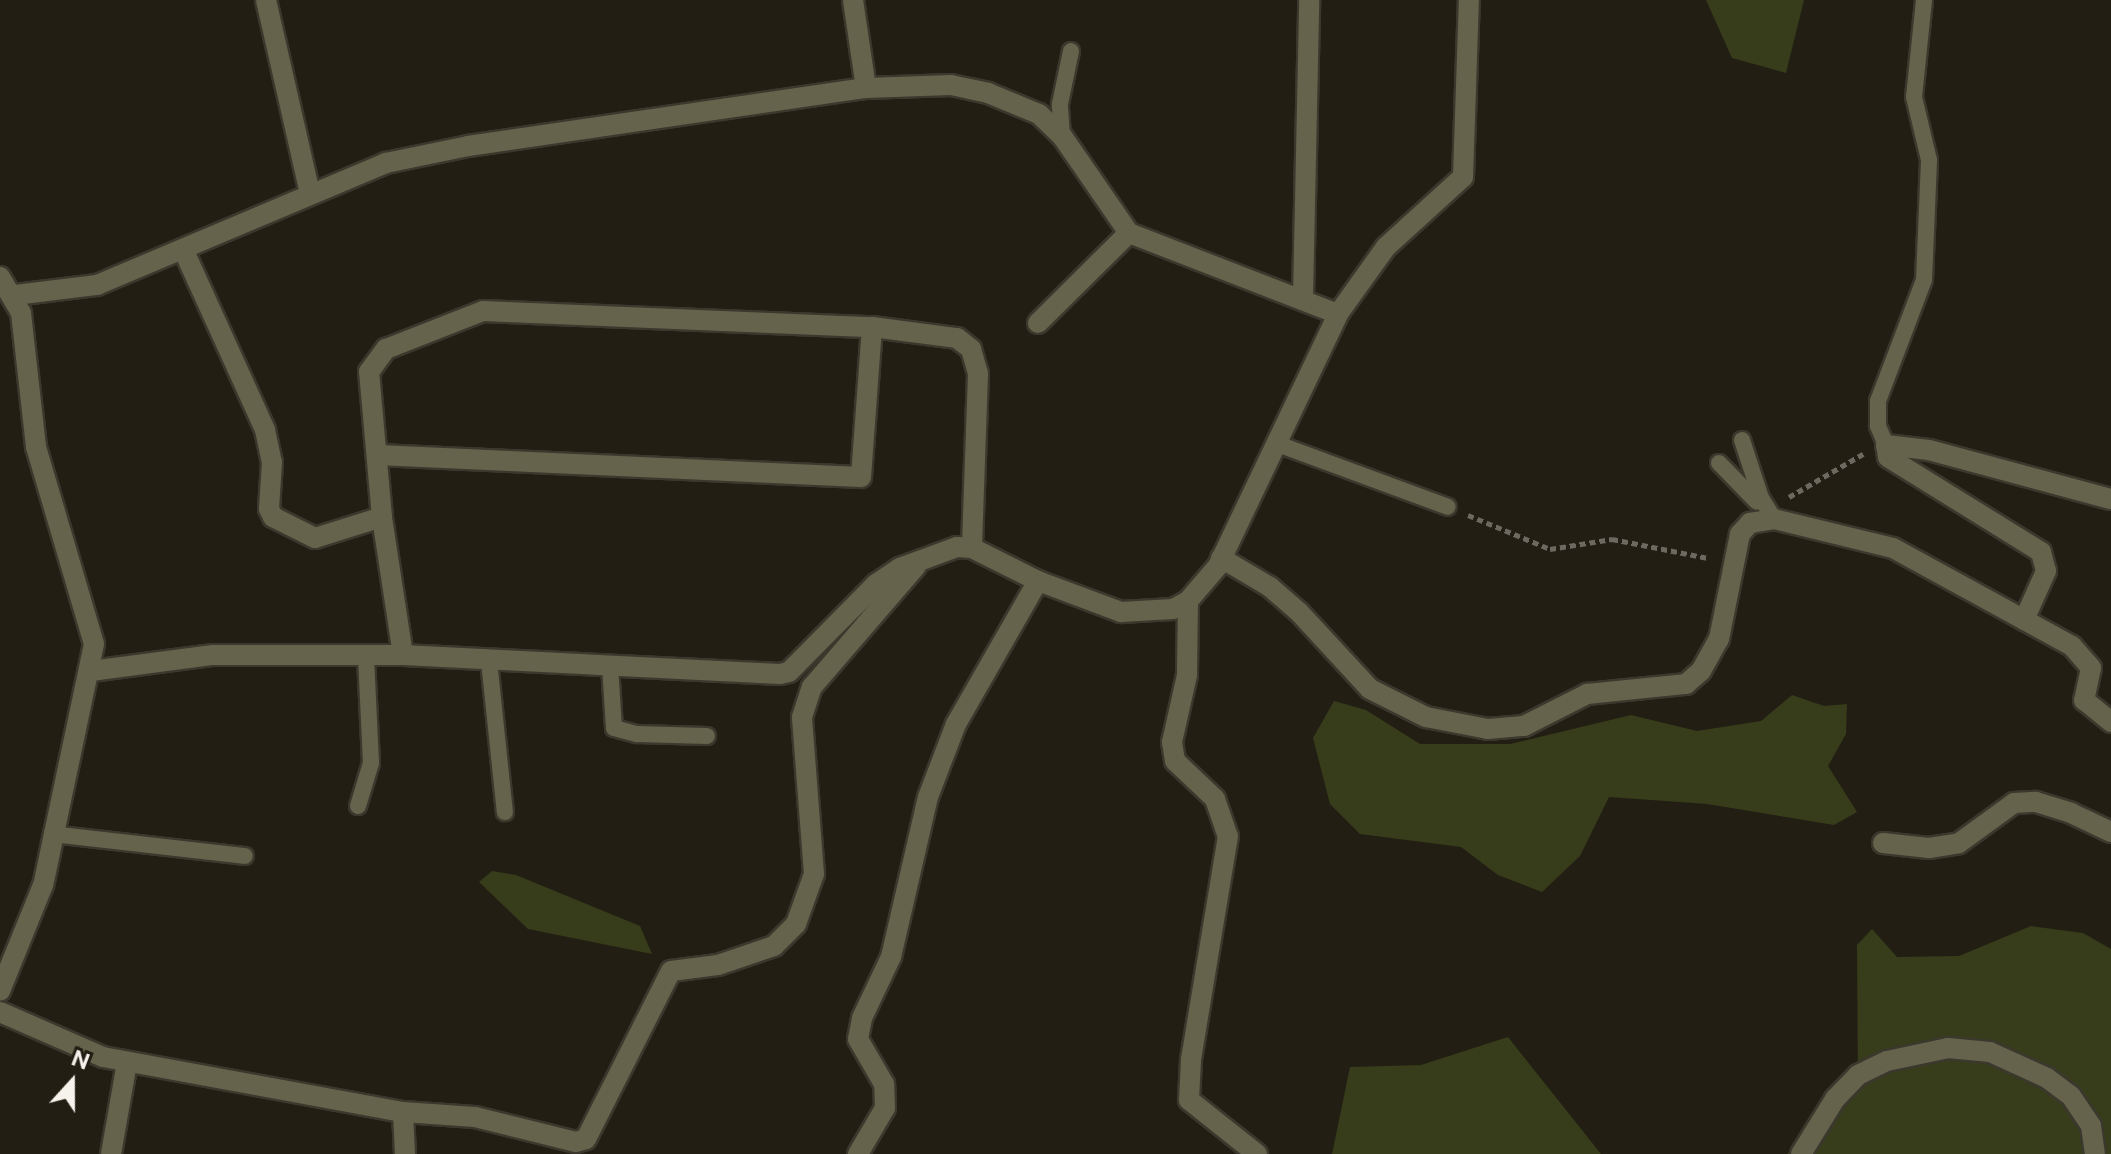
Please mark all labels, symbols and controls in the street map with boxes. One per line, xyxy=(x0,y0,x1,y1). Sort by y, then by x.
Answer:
north arrow xyxy=(32,1042,112,1122)
text: N xyxy=(68,1044,93,1075)

